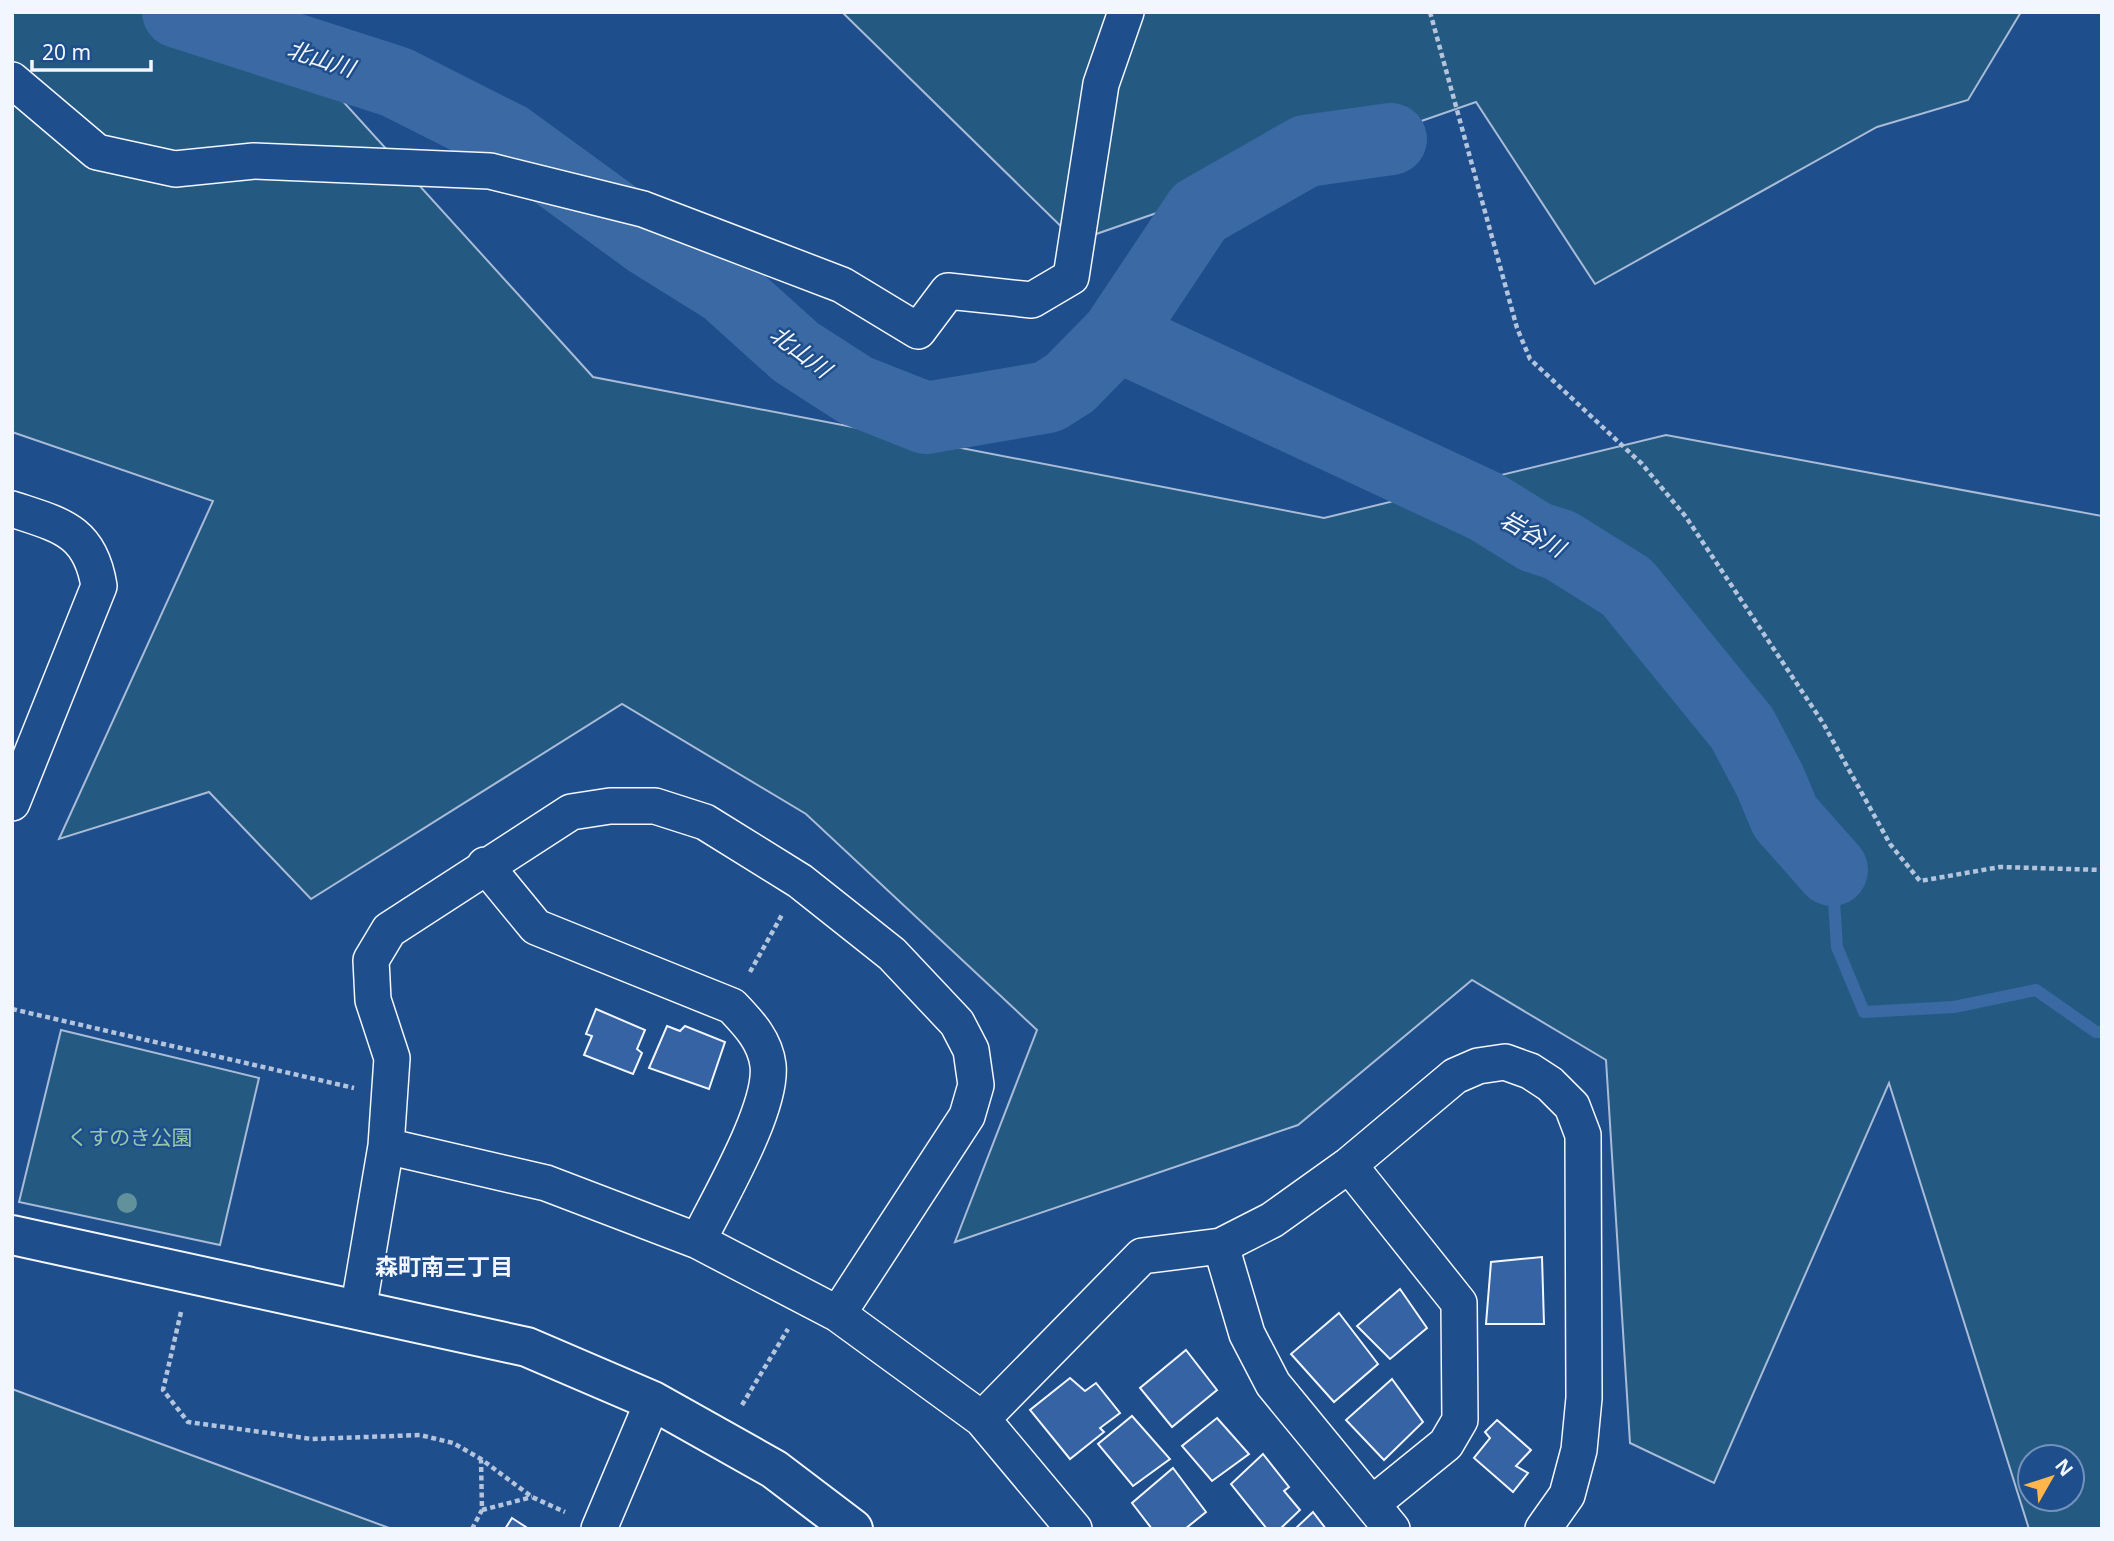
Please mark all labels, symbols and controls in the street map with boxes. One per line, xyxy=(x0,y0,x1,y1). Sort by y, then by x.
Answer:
scale bar xyxy=(32,28,150,72)
water label: 北山川 xyxy=(283,32,362,85)
text: 20 m xyxy=(42,38,91,66)
water label: 北山川 xyxy=(764,317,841,386)
water label: 岩谷川 xyxy=(1495,502,1574,565)
park label: くすのき公園 xyxy=(67,1123,193,1151)
district label: 森町南三丁目 xyxy=(375,1250,513,1282)
north arrow xyxy=(2016,1443,2086,1513)
text: N xyxy=(2049,1453,2079,1481)

